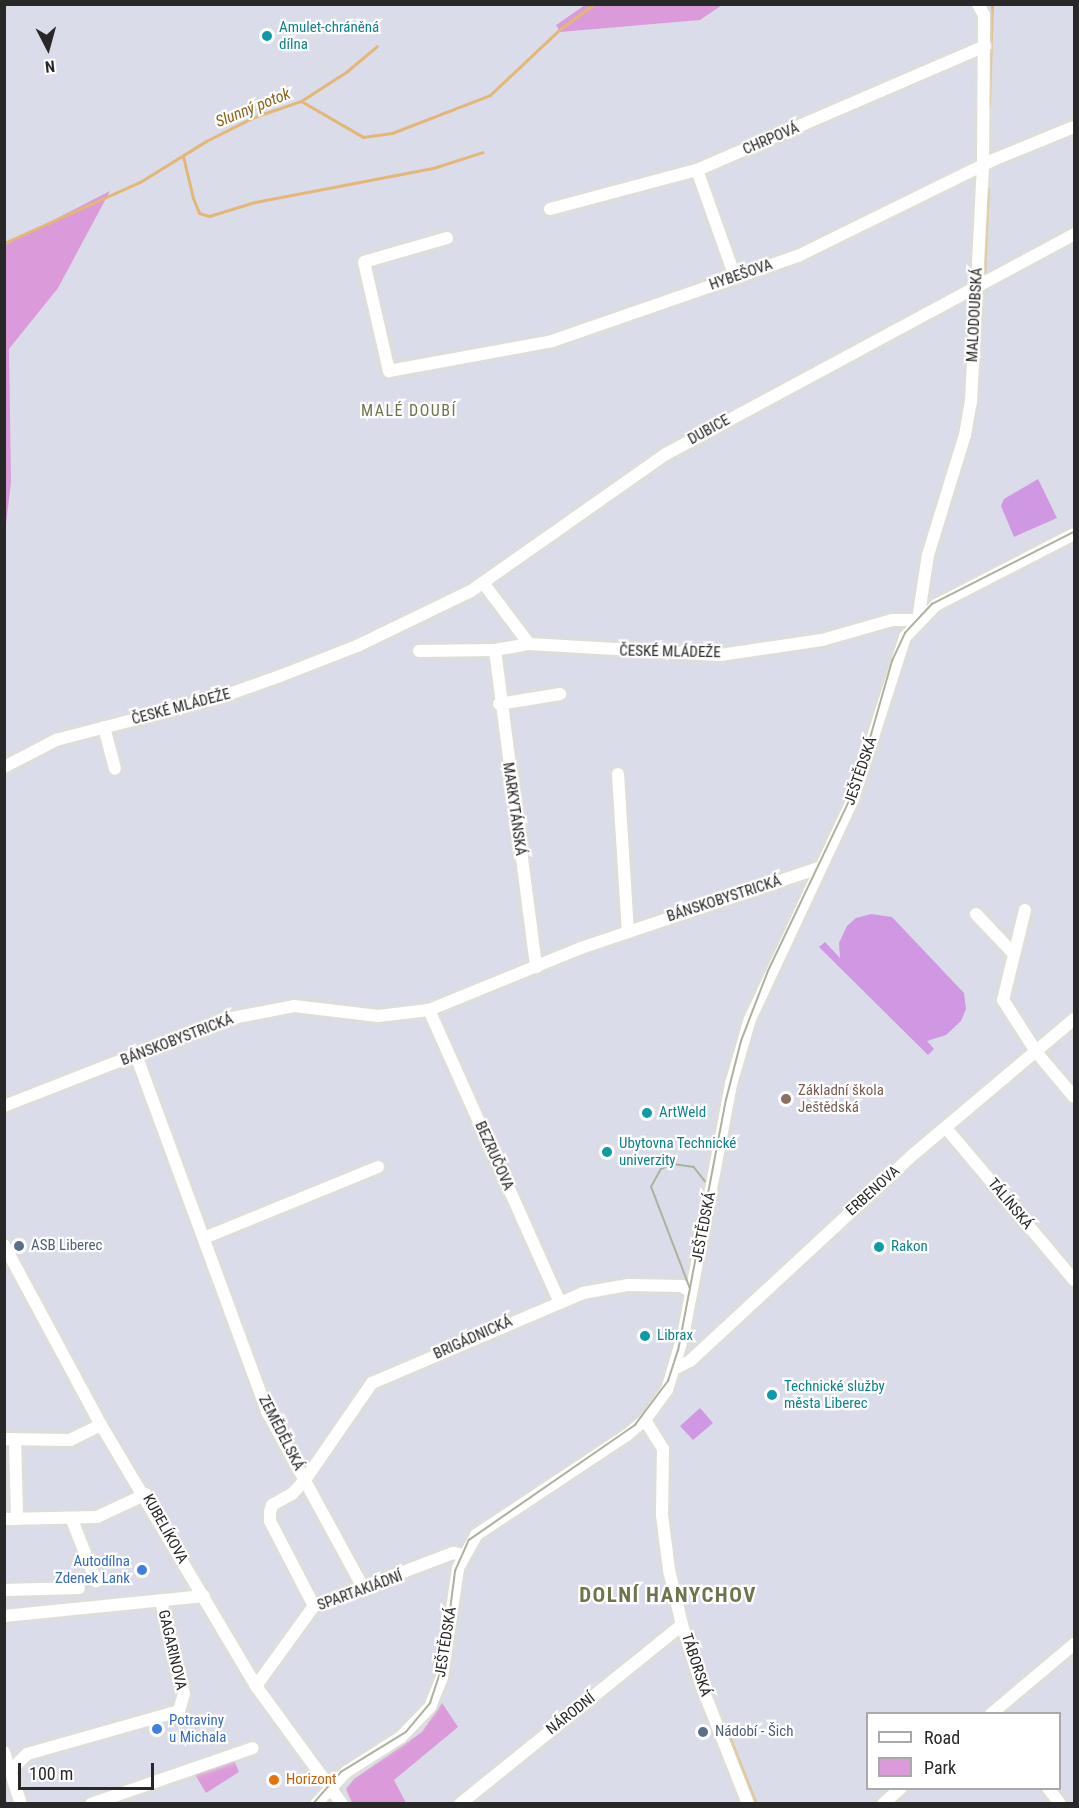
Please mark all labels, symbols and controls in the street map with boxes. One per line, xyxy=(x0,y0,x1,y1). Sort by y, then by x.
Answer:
north arrow xyxy=(18,18,78,78)
place label: Amulet-chráněná dílna xyxy=(279,18,379,53)
marker: Amulet-chráněná dílna xyxy=(260,29,274,43)
text: N xyxy=(44,56,56,76)
water label: Slunný potok xyxy=(213,84,293,132)
street label: CHRPOVÁ xyxy=(740,119,802,159)
street label: HYBEŠOVA xyxy=(707,256,775,294)
street label: MALODOUBSKÁ xyxy=(964,267,986,363)
district label: MALÉ DOUBÍ xyxy=(361,401,457,421)
street label: DUBICE xyxy=(685,411,733,449)
street label: ČESKÉ MLÁDEŽE xyxy=(619,642,721,662)
street label: ČESKÉ MLÁDEŽE xyxy=(130,685,232,729)
street label: JEŠTĚDSKÁ xyxy=(841,735,881,807)
street label: MARKYTÁNSKÁ xyxy=(499,761,529,857)
street label: BÁNSKOBYSTRICKÁ xyxy=(665,872,783,926)
street label: BÁNSKOBYSTRICKÁ xyxy=(118,1010,236,1070)
place label: Základní škola Ještědská xyxy=(798,1081,884,1116)
marker: Základní škola Ještědská xyxy=(779,1092,793,1106)
place label: ArtWeld xyxy=(659,1104,706,1122)
marker: ArtWeld xyxy=(640,1106,654,1120)
street label: BEZRUČOVA xyxy=(471,1119,517,1193)
place label: Ubytovna Technické univerzity xyxy=(619,1134,737,1169)
marker: Ubytovna Technické univerzity xyxy=(600,1145,614,1159)
street label: ERBENOVA xyxy=(843,1162,903,1220)
street label: TÁLÍNSKÁ xyxy=(984,1175,1036,1233)
street label: JEŠTĚDSKÁ xyxy=(688,1190,720,1264)
place label: ASB Liberec xyxy=(31,1237,102,1255)
place label: Rakon xyxy=(891,1238,928,1256)
marker: ASB Liberec xyxy=(12,1239,26,1253)
marker: Rakon xyxy=(872,1240,886,1254)
street label: BRIGÁDNICKÁ xyxy=(431,1313,515,1363)
place label: Librax xyxy=(657,1327,693,1345)
marker: Librax xyxy=(638,1329,652,1343)
place label: Technické služby města Liberec xyxy=(784,1377,885,1412)
marker: Technické služby města Liberec xyxy=(765,1388,779,1402)
street label: ZEMĚDĚLSKÁ xyxy=(254,1392,308,1474)
street label: KUBELÍKOVA xyxy=(139,1491,191,1567)
place label: Autodílna Zdenek Lank xyxy=(55,1552,130,1587)
marker: Autodílna Zdenek Lank xyxy=(135,1563,149,1577)
street label: SPARTAKIÁDNÍ xyxy=(315,1567,405,1615)
district label: DOLNÍ HANYCHOV xyxy=(579,1582,757,1608)
street label: JEŠTĚDSKÁ xyxy=(432,1606,460,1678)
street label: GAGARINOVA xyxy=(154,1608,190,1692)
street label: TÁBORSKÁ xyxy=(677,1631,715,1699)
street label: NÁRODNÍ xyxy=(543,1689,599,1739)
place label: Potraviny u Michala xyxy=(169,1711,226,1746)
legend xyxy=(866,1712,1061,1790)
marker: Potraviny u Michala xyxy=(150,1722,164,1736)
place label: Nádobí - Šich xyxy=(715,1723,793,1741)
marker: Nádobí - Šich xyxy=(696,1725,710,1739)
text: Road xyxy=(924,1727,960,1748)
scale bar xyxy=(21,1751,158,1789)
text: Park xyxy=(924,1757,956,1778)
text: 100 m xyxy=(29,1763,73,1784)
place label: Horizont xyxy=(286,1771,337,1789)
marker: Horizont xyxy=(267,1773,281,1787)

